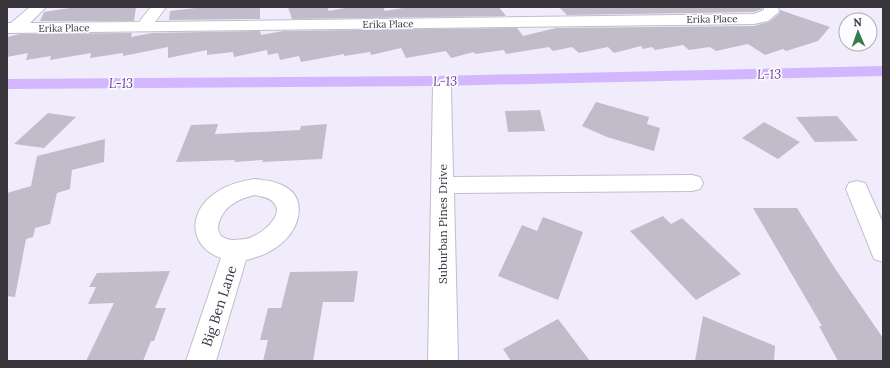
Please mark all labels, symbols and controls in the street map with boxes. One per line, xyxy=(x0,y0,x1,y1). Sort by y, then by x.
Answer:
street label: Erika Place xyxy=(686,12,738,26)
north arrow xyxy=(838,12,878,52)
text: N xyxy=(853,15,863,29)
street label: Erika Place xyxy=(362,17,414,31)
street label: Erika Place xyxy=(38,21,90,35)
water label: L-13 xyxy=(757,65,781,83)
water label: L-13 xyxy=(433,72,457,90)
water label: L-13 xyxy=(109,75,133,92)
street label: Suburban Pines Drive xyxy=(435,164,450,284)
street label: Big Ben Lane xyxy=(197,263,241,349)

